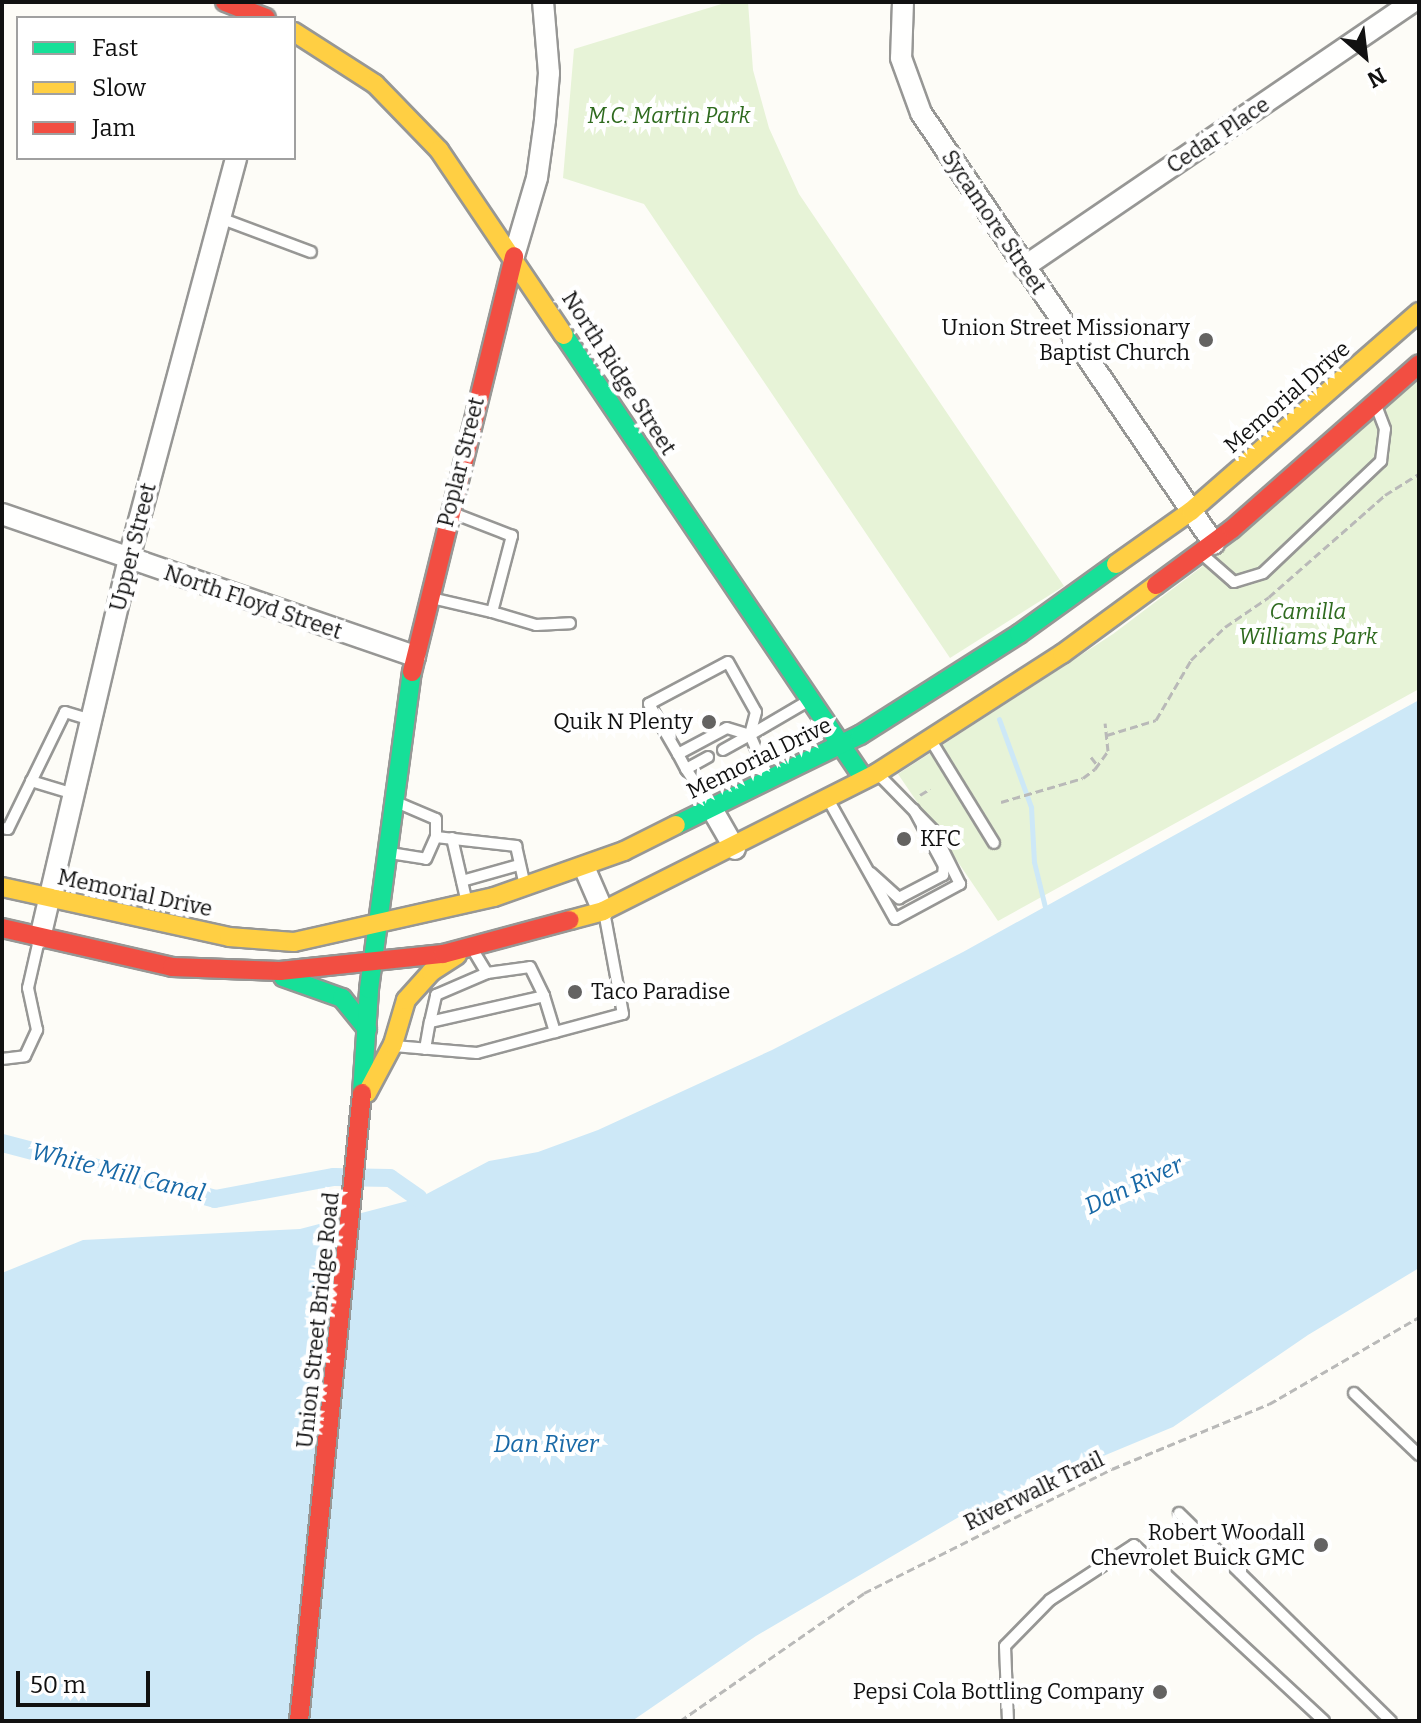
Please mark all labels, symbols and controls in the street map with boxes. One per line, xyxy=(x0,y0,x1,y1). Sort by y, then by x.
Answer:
legend xyxy=(16,16,296,160)
north arrow xyxy=(1325,16,1405,96)
text: Fast xyxy=(92,34,138,62)
text: N xyxy=(1363,62,1390,94)
text: Slow xyxy=(92,74,146,102)
street label: Cedar Place xyxy=(1162,91,1274,179)
park label: M.C. Martin Park xyxy=(587,103,751,129)
text: Jam xyxy=(92,114,135,142)
street label: Sycamore Street xyxy=(936,145,1052,299)
street label: North Ridge Street xyxy=(556,286,682,460)
place label: Union Street Missionary Baptist Church xyxy=(942,314,1190,366)
marker: Union Street Missionary Baptist Church xyxy=(1197,331,1215,349)
street label: Memorial Drive xyxy=(1219,335,1355,459)
street label: Poplar Street xyxy=(432,394,490,530)
street label: Upper Street xyxy=(104,480,162,614)
street label: North Floyd Street xyxy=(160,559,346,645)
park label: Camilla Williams Park xyxy=(1239,598,1377,650)
place label: Quik N Plenty xyxy=(553,709,693,735)
street label: Memorial Drive xyxy=(682,712,836,804)
marker: Quik N Plenty xyxy=(700,713,718,731)
place label: KFC xyxy=(920,826,961,852)
marker: KFC xyxy=(895,830,913,848)
street label: Memorial Drive xyxy=(55,864,215,922)
place label: Taco Paradise xyxy=(591,979,730,1005)
marker: Taco Paradise xyxy=(566,983,584,1001)
water label: White Mill Canal xyxy=(28,1137,208,1209)
water label: Dan River xyxy=(1080,1151,1188,1221)
street label: Union Street Bridge Road xyxy=(291,1191,345,1449)
water label: Dan River xyxy=(493,1431,599,1459)
street label: Riverwalk Trail xyxy=(960,1446,1108,1536)
place label: Robert Woodall Chevrolet Buick GMC xyxy=(1090,1519,1305,1570)
marker: Robert Woodall Chevrolet Buick GMC xyxy=(1312,1536,1330,1554)
scale bar xyxy=(20,1655,154,1705)
text: 50 m xyxy=(30,1671,86,1699)
place label: Pepsi Cola Bottling Company xyxy=(853,1679,1144,1705)
marker: Pepsi Cola Bottling Company xyxy=(1151,1683,1169,1701)

